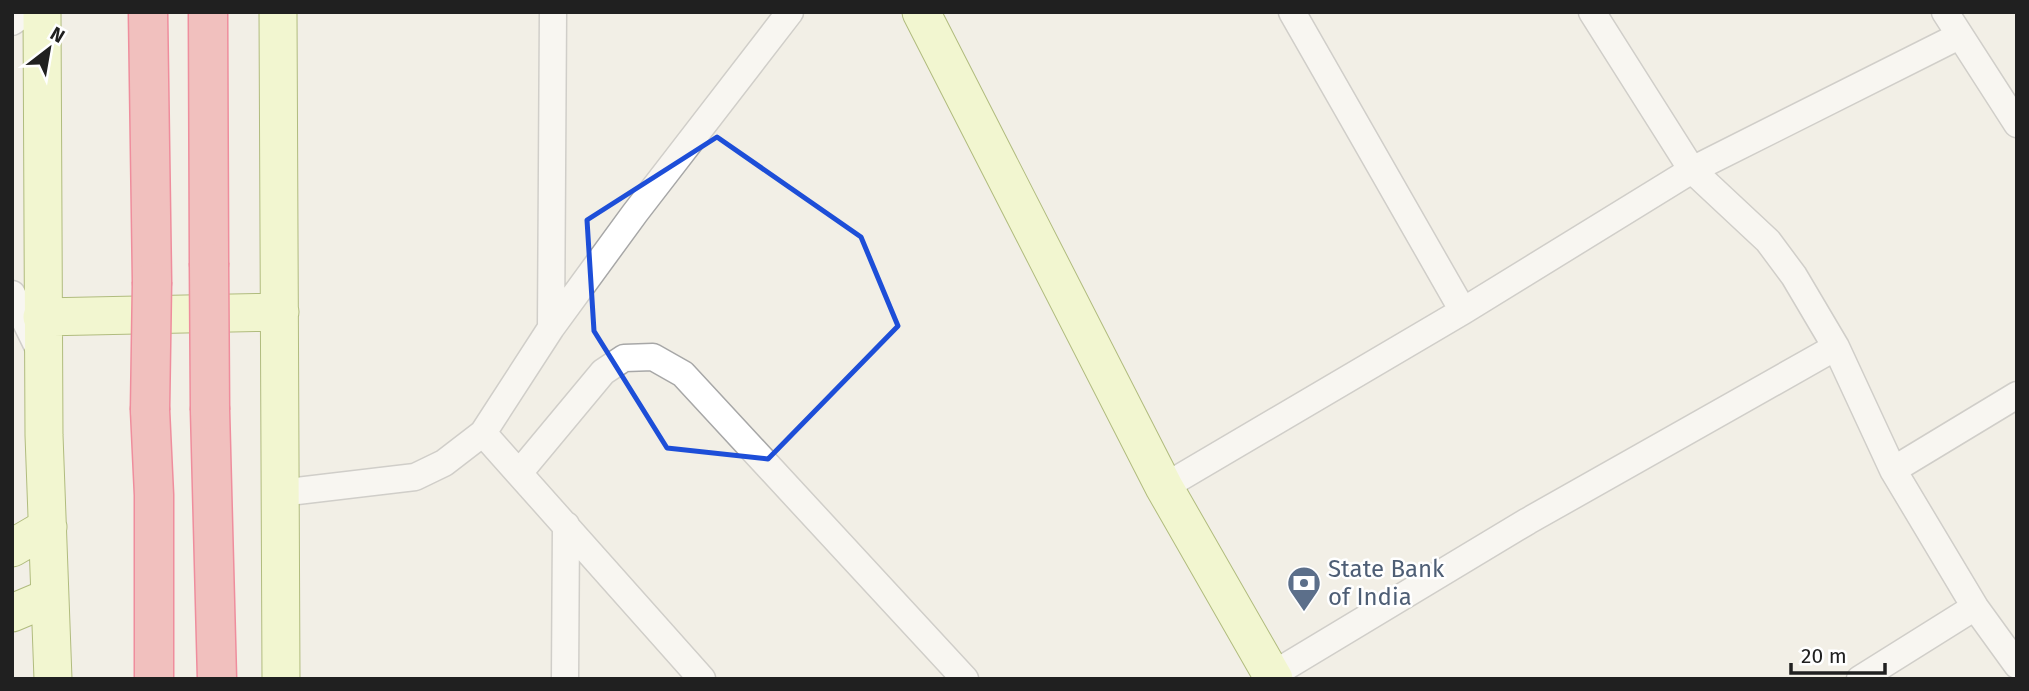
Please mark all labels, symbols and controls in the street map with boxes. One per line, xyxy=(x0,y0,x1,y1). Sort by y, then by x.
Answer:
north arrow xyxy=(14,14,84,84)
text: N xyxy=(46,22,69,48)
place label: State Bank of India xyxy=(1328,555,1445,611)
bank icon: State Bank of India xyxy=(1285,564,1323,613)
scale bar xyxy=(1791,632,1885,676)
text: 20 m xyxy=(1801,643,1847,669)

